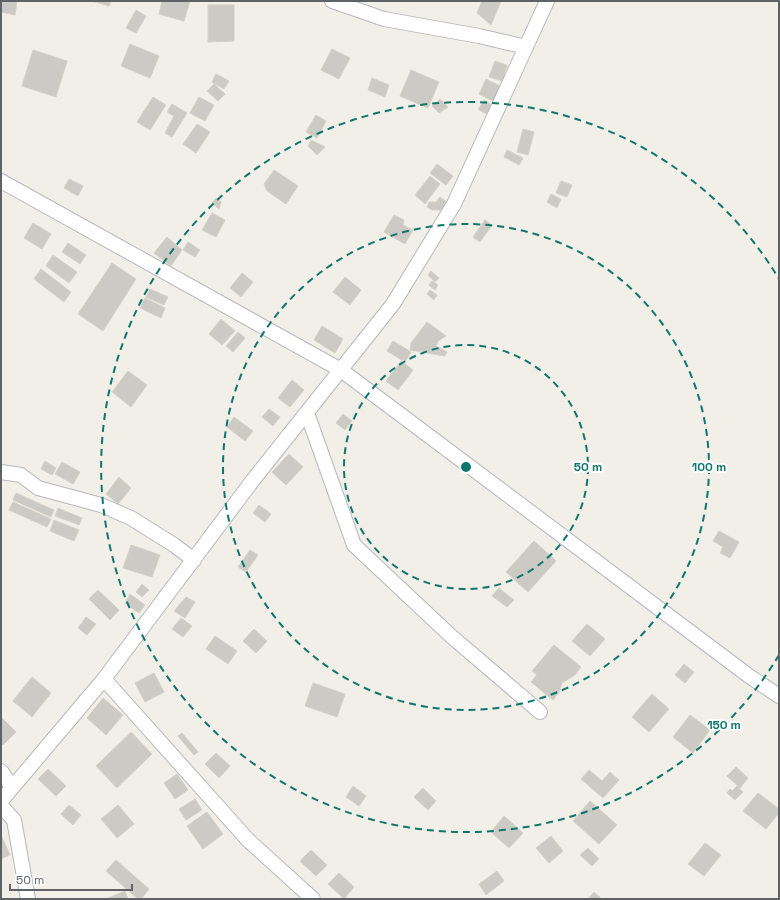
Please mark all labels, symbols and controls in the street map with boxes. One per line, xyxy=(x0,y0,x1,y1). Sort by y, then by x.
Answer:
text: 50 m xyxy=(574,459,602,475)
text: 100 m xyxy=(692,459,726,475)
centre of rings xyxy=(459,460,473,474)
text: 150 m xyxy=(707,717,741,733)
scale bar xyxy=(10,866,132,892)
text: 50 m xyxy=(16,872,44,888)

